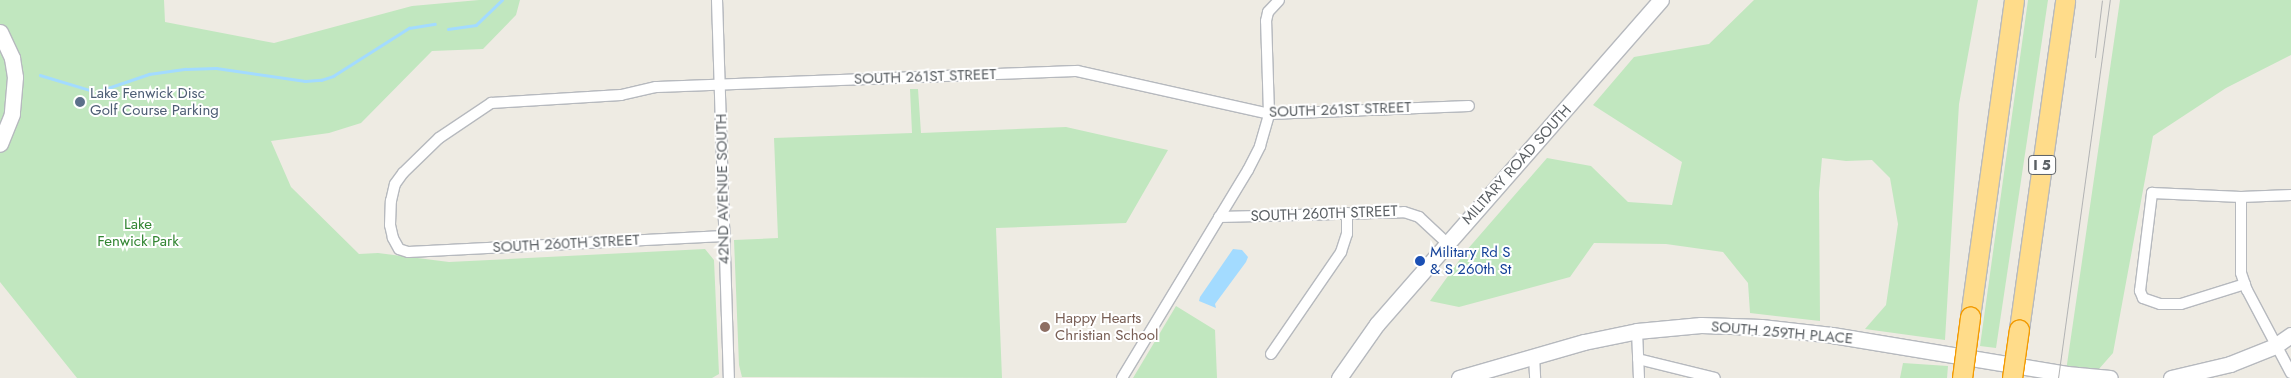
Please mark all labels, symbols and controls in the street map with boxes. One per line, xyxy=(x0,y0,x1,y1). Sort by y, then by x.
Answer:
street label: SOUTH 261ST STREET xyxy=(854,66,996,88)
place label: Lake Fenwick Disc Golf Course Parking xyxy=(90,84,219,119)
marker: Lake Fenwick Disc Golf Course Parking xyxy=(74,96,86,108)
street label: SOUTH 261ST STREET xyxy=(1269,99,1411,121)
street label: MILITARY ROAD SOUTH xyxy=(1459,102,1575,228)
street label: 42ND AVENUE SOUTH xyxy=(713,113,733,265)
road number: I 5 xyxy=(2027,154,2057,176)
street label: SOUTH 260TH STREET xyxy=(1250,202,1398,226)
park label: Lake Fenwick Park xyxy=(97,215,179,250)
street label: SOUTH 260TH STREET xyxy=(492,231,640,257)
place label: Military Rd S & S 260th St xyxy=(1430,243,1511,278)
marker: Military Rd S & S 260th St xyxy=(1414,255,1426,267)
place label: Happy Hearts Christian School xyxy=(1055,309,1158,344)
street label: SOUTH 259TH PLACE xyxy=(1710,318,1854,348)
marker: Happy Hearts Christian School xyxy=(1039,321,1051,333)

